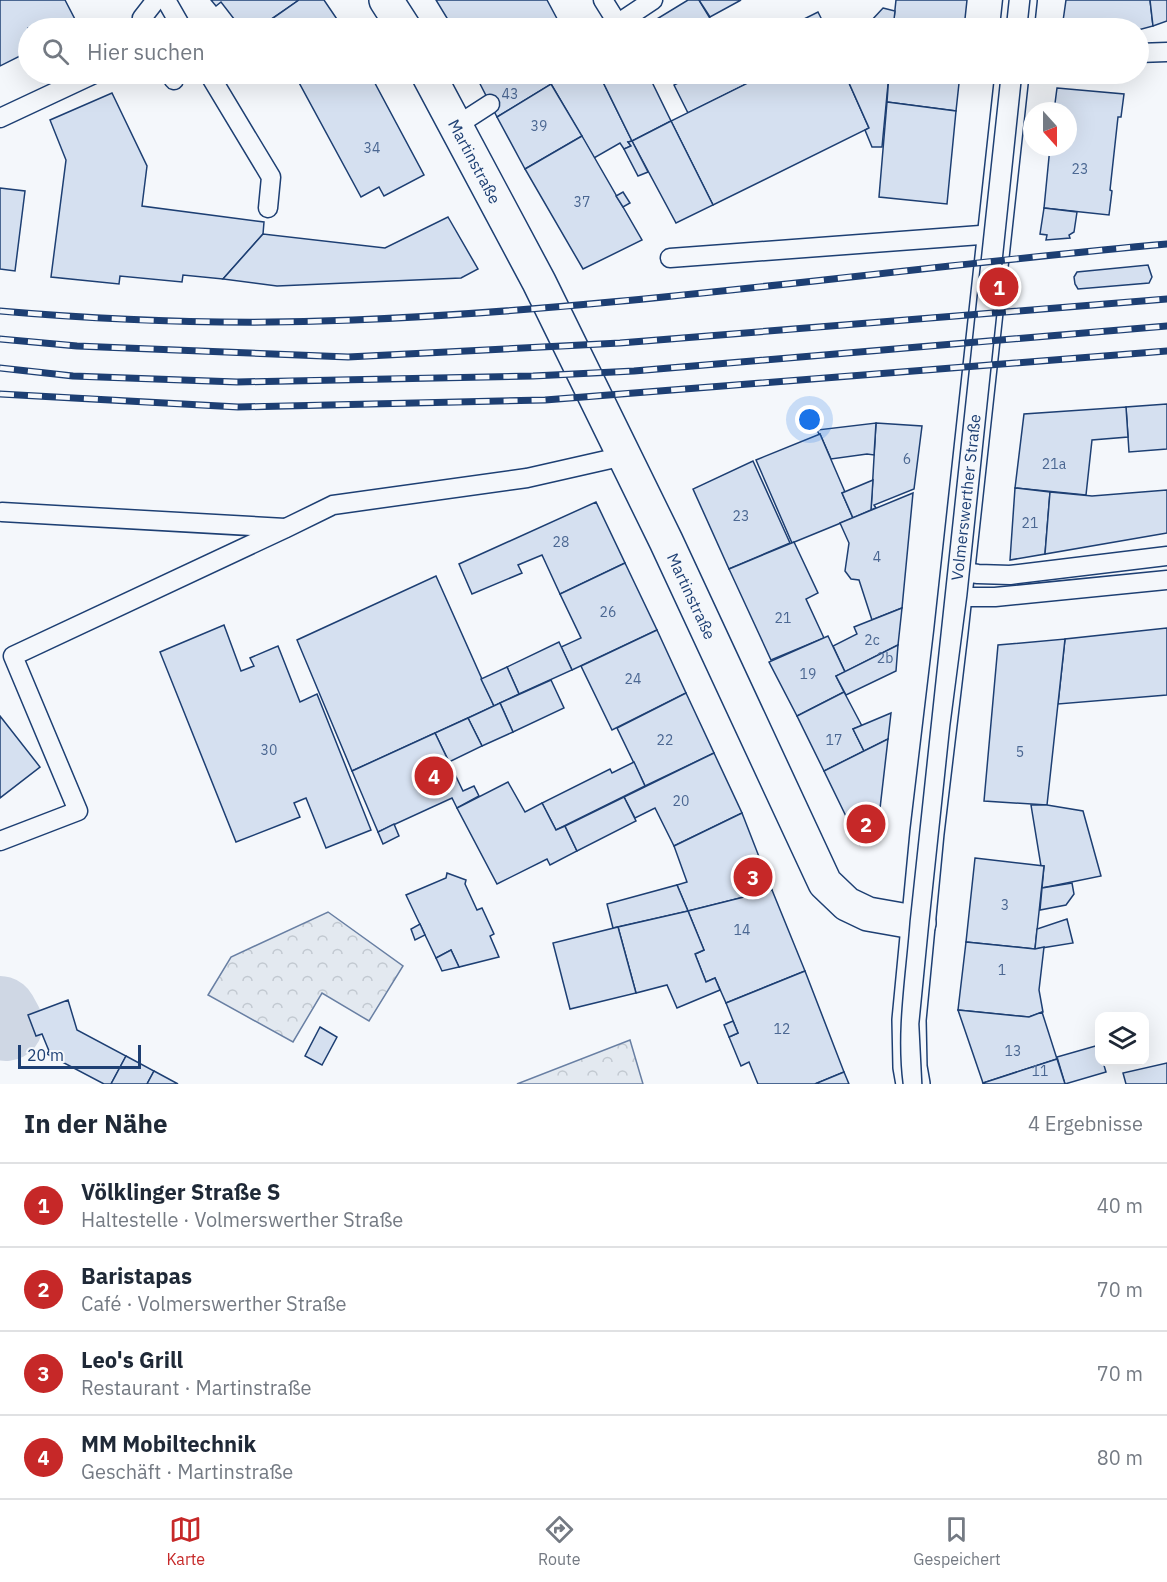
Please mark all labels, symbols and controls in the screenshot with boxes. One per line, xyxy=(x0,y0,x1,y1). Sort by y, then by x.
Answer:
search box xyxy=(18,18,1149,84)
icon: search xyxy=(39,35,72,68)
text: Hier suchen xyxy=(87,37,205,66)
house number: 43 xyxy=(502,85,518,103)
north arrow xyxy=(1023,102,1077,156)
street label: Martinstraße xyxy=(444,116,505,207)
house number: 39 xyxy=(531,117,547,135)
house number: 34 xyxy=(364,139,380,157)
house number: 23 xyxy=(1072,160,1088,178)
house number: 37 xyxy=(574,193,590,211)
pin: 1 xyxy=(980,264,1018,310)
your location xyxy=(795,405,824,434)
street label: Volmerswerther Straße xyxy=(947,413,985,582)
house number: 6 xyxy=(903,450,911,468)
house number: 21a xyxy=(1042,455,1067,473)
house number: 23 xyxy=(733,507,749,525)
house number: 21 xyxy=(1022,514,1038,532)
house number: 28 xyxy=(553,533,569,551)
house number: 4 xyxy=(873,548,881,566)
street label: Martinstraße xyxy=(663,550,720,643)
house number: 26 xyxy=(600,603,616,621)
house number: 21 xyxy=(775,609,791,627)
house number: 2c xyxy=(864,631,880,649)
house number: 2b xyxy=(877,649,893,667)
house number: 19 xyxy=(800,665,816,683)
house number: 24 xyxy=(625,670,641,688)
house number: 22 xyxy=(657,731,673,749)
house number: 17 xyxy=(826,731,842,749)
house number: 30 xyxy=(261,741,277,759)
house number: 5 xyxy=(1016,743,1024,761)
pin: 4 xyxy=(414,754,454,798)
house number: 20 xyxy=(673,792,689,810)
pin: 2 xyxy=(846,802,886,846)
pin: 3 xyxy=(734,854,772,900)
house number: 3 xyxy=(1001,896,1009,914)
house number: 14 xyxy=(734,921,750,939)
house number: 1 xyxy=(998,961,1006,979)
map controls xyxy=(1095,1012,1149,1066)
button: layers xyxy=(1095,1012,1149,1066)
house number: 12 xyxy=(774,1020,790,1038)
scale bar xyxy=(18,1042,141,1070)
house number: 13 xyxy=(1005,1042,1021,1060)
text: 20 m xyxy=(27,1045,64,1065)
house number: 11 xyxy=(1032,1062,1048,1080)
text: In der Nähe xyxy=(24,1106,168,1140)
text: 4 Ergebnisse xyxy=(1028,1110,1143,1137)
text: Völklinger Straße S xyxy=(81,1177,281,1206)
text: 1 xyxy=(38,1192,50,1219)
text: 40 m xyxy=(1097,1192,1143,1219)
text: Haltestelle · Volmerswerther Straße xyxy=(81,1206,403,1233)
text: Baristapas xyxy=(81,1261,192,1290)
text: 2 xyxy=(38,1276,50,1303)
text: 70 m xyxy=(1097,1276,1143,1303)
text: Café · Volmerswerther Straße xyxy=(81,1290,346,1317)
text: Leo's Grill xyxy=(81,1345,183,1374)
text: 3 xyxy=(38,1360,50,1387)
text: 70 m xyxy=(1097,1360,1143,1387)
text: Restaurant · Martinstraße xyxy=(81,1374,311,1401)
text: MM Mobiltechnik xyxy=(81,1429,256,1458)
text: 4 xyxy=(38,1444,50,1471)
text: 80 m xyxy=(1097,1444,1143,1471)
text: Geschäft · Martinstraße xyxy=(81,1458,293,1485)
tab: Karte xyxy=(166,1513,205,1569)
tab: Route xyxy=(538,1513,580,1569)
tab: Gespeichert xyxy=(913,1513,1001,1569)

